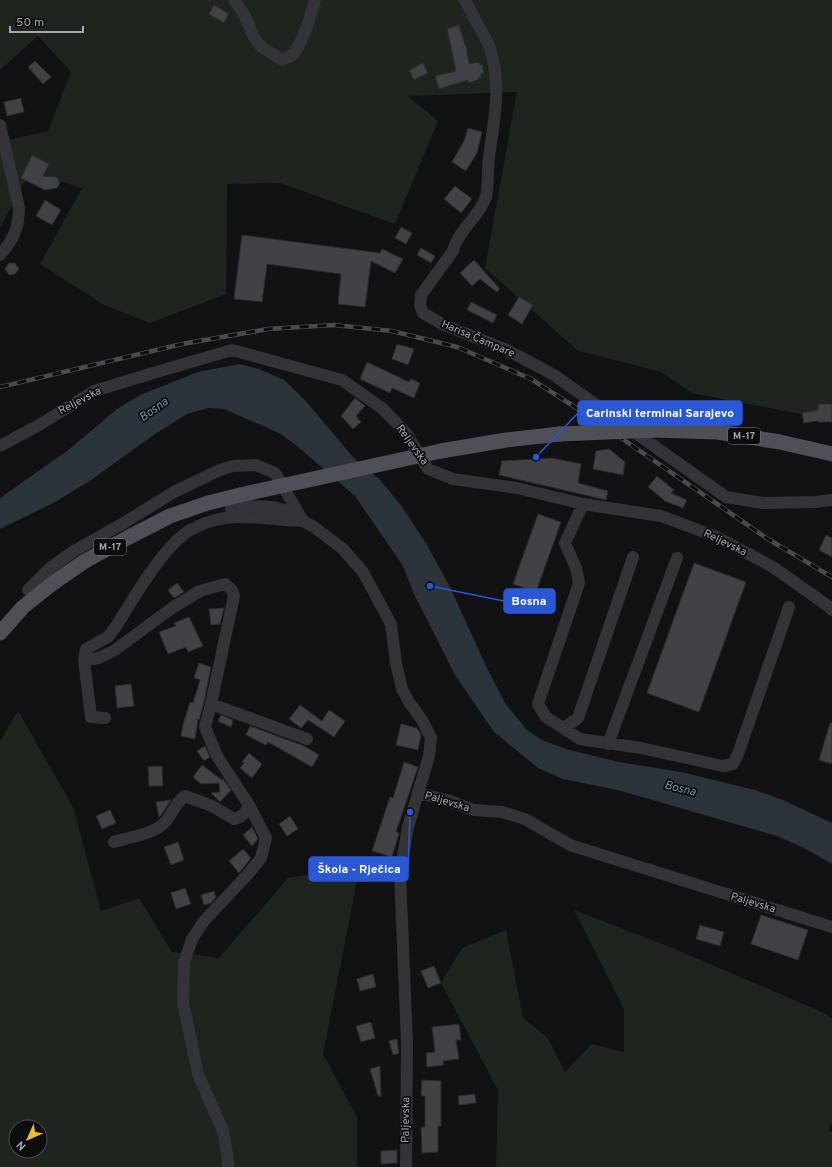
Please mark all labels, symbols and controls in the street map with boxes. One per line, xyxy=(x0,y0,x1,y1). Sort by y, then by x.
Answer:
scale bar xyxy=(10,8,83,34)
text: 50 m xyxy=(16,15,44,31)
street label: Harisa Čampare xyxy=(439,316,517,361)
street label: Reljevska xyxy=(56,384,104,418)
water label: Bosna xyxy=(136,394,172,426)
callout: Carinski terminal Sarajevo xyxy=(578,401,742,425)
text: Carinski terminal Sarajevo xyxy=(586,406,734,422)
street label: Reljevska xyxy=(393,422,431,468)
road number: M-17 xyxy=(728,428,760,444)
street label: Reljevska xyxy=(701,526,749,560)
road number: M-17 xyxy=(94,539,126,555)
callout: Bosna xyxy=(504,589,555,613)
text: Bosna xyxy=(512,594,546,610)
water label: Bosna xyxy=(663,777,698,801)
street label: Paljevska xyxy=(423,789,471,815)
callout: Škola - Rječica xyxy=(309,857,408,881)
text: Škola - Rječica xyxy=(317,862,401,878)
street label: Paljevska xyxy=(729,890,777,916)
street label: Paljevska xyxy=(399,1097,413,1143)
north arrow xyxy=(8,1119,48,1159)
text: N xyxy=(14,1138,29,1153)

